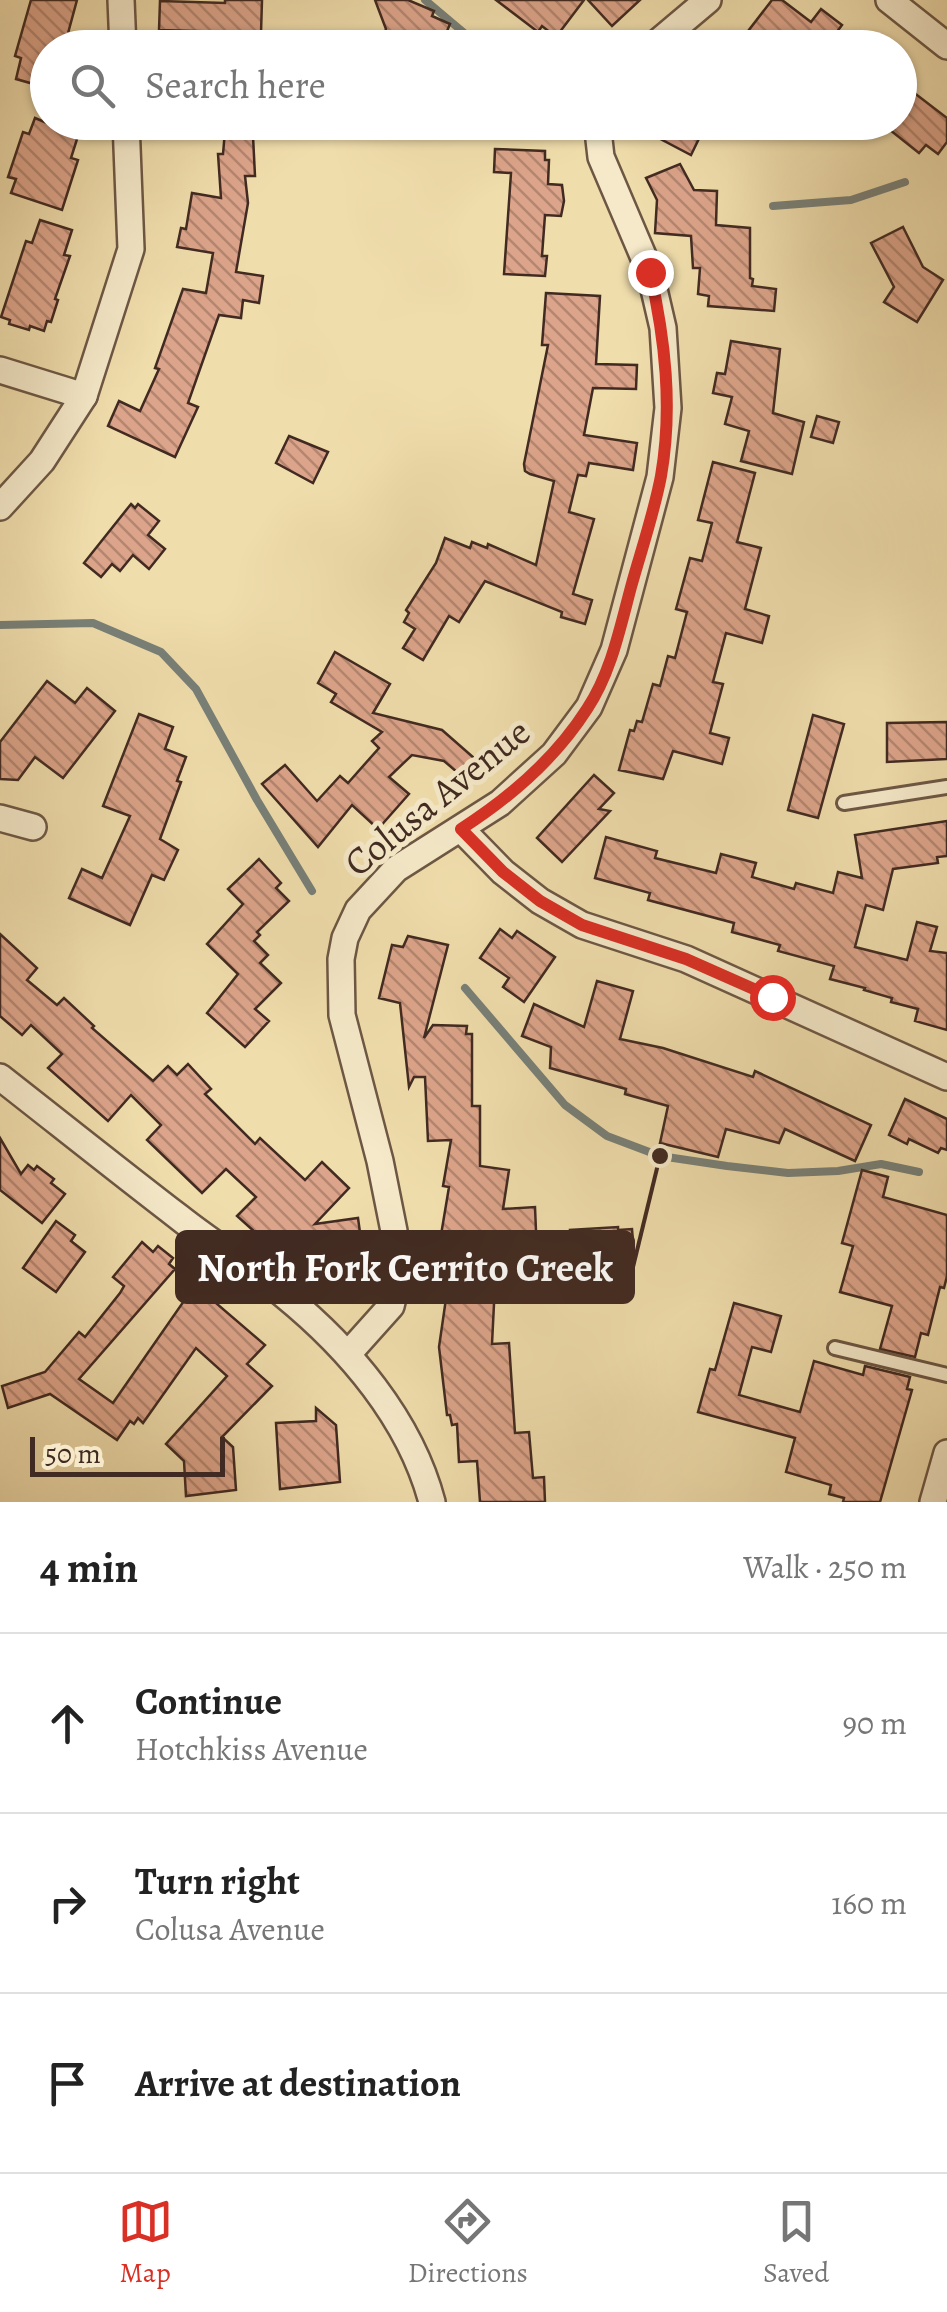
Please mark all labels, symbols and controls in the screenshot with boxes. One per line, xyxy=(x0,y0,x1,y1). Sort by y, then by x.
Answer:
search box xyxy=(30,30,917,140)
icon: search xyxy=(65,58,120,113)
text: Search here xyxy=(145,59,326,111)
route end xyxy=(628,250,674,296)
street label: Colusa Avenue xyxy=(333,706,541,888)
route start xyxy=(750,975,796,1021)
callout: North Fork Cerrito Creek xyxy=(177,1232,633,1302)
text: North Fork Cerrito Creek xyxy=(197,1240,614,1295)
scale bar xyxy=(30,1432,225,1476)
text: 50 m xyxy=(45,1435,101,1473)
text: 4 min xyxy=(40,1539,138,1596)
text: Walk · 250 m xyxy=(743,1545,907,1589)
text: Continue xyxy=(135,1675,282,1727)
icon: ahead xyxy=(40,1696,95,1751)
text: 90 m xyxy=(842,1701,907,1745)
text: Hotchkiss Avenue xyxy=(135,1727,368,1771)
text: Turn right xyxy=(135,1855,300,1907)
icon: right xyxy=(40,1876,95,1931)
text: 160 m xyxy=(831,1881,907,1925)
text: Colusa Avenue xyxy=(135,1907,325,1951)
icon: arrive xyxy=(40,2056,95,2111)
text: Arrive at destination xyxy=(135,2057,461,2109)
tab: Map xyxy=(118,2194,173,2292)
tab: Directions xyxy=(408,2194,528,2292)
tab: Saved xyxy=(763,2194,829,2292)

